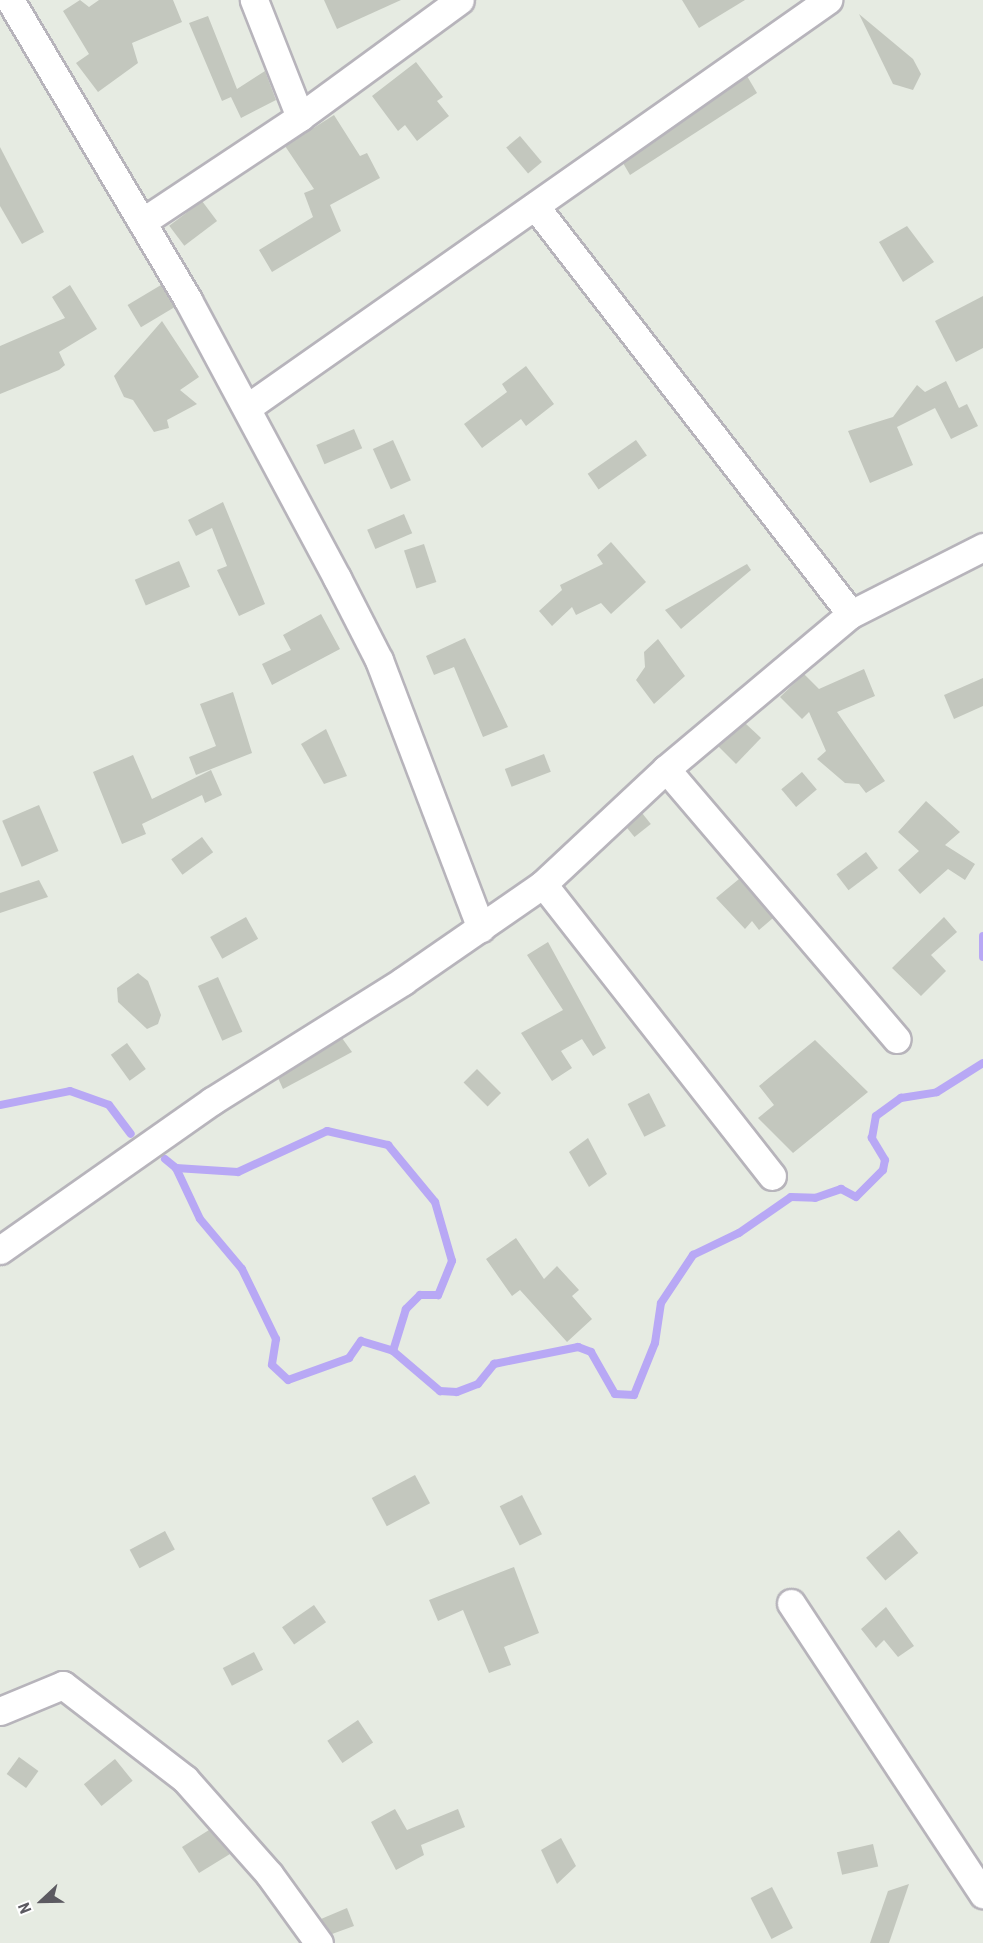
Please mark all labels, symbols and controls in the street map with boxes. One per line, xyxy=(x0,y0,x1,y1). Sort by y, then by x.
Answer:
north arrow xyxy=(12,1871,72,1931)
text: N xyxy=(14,1900,35,1916)

